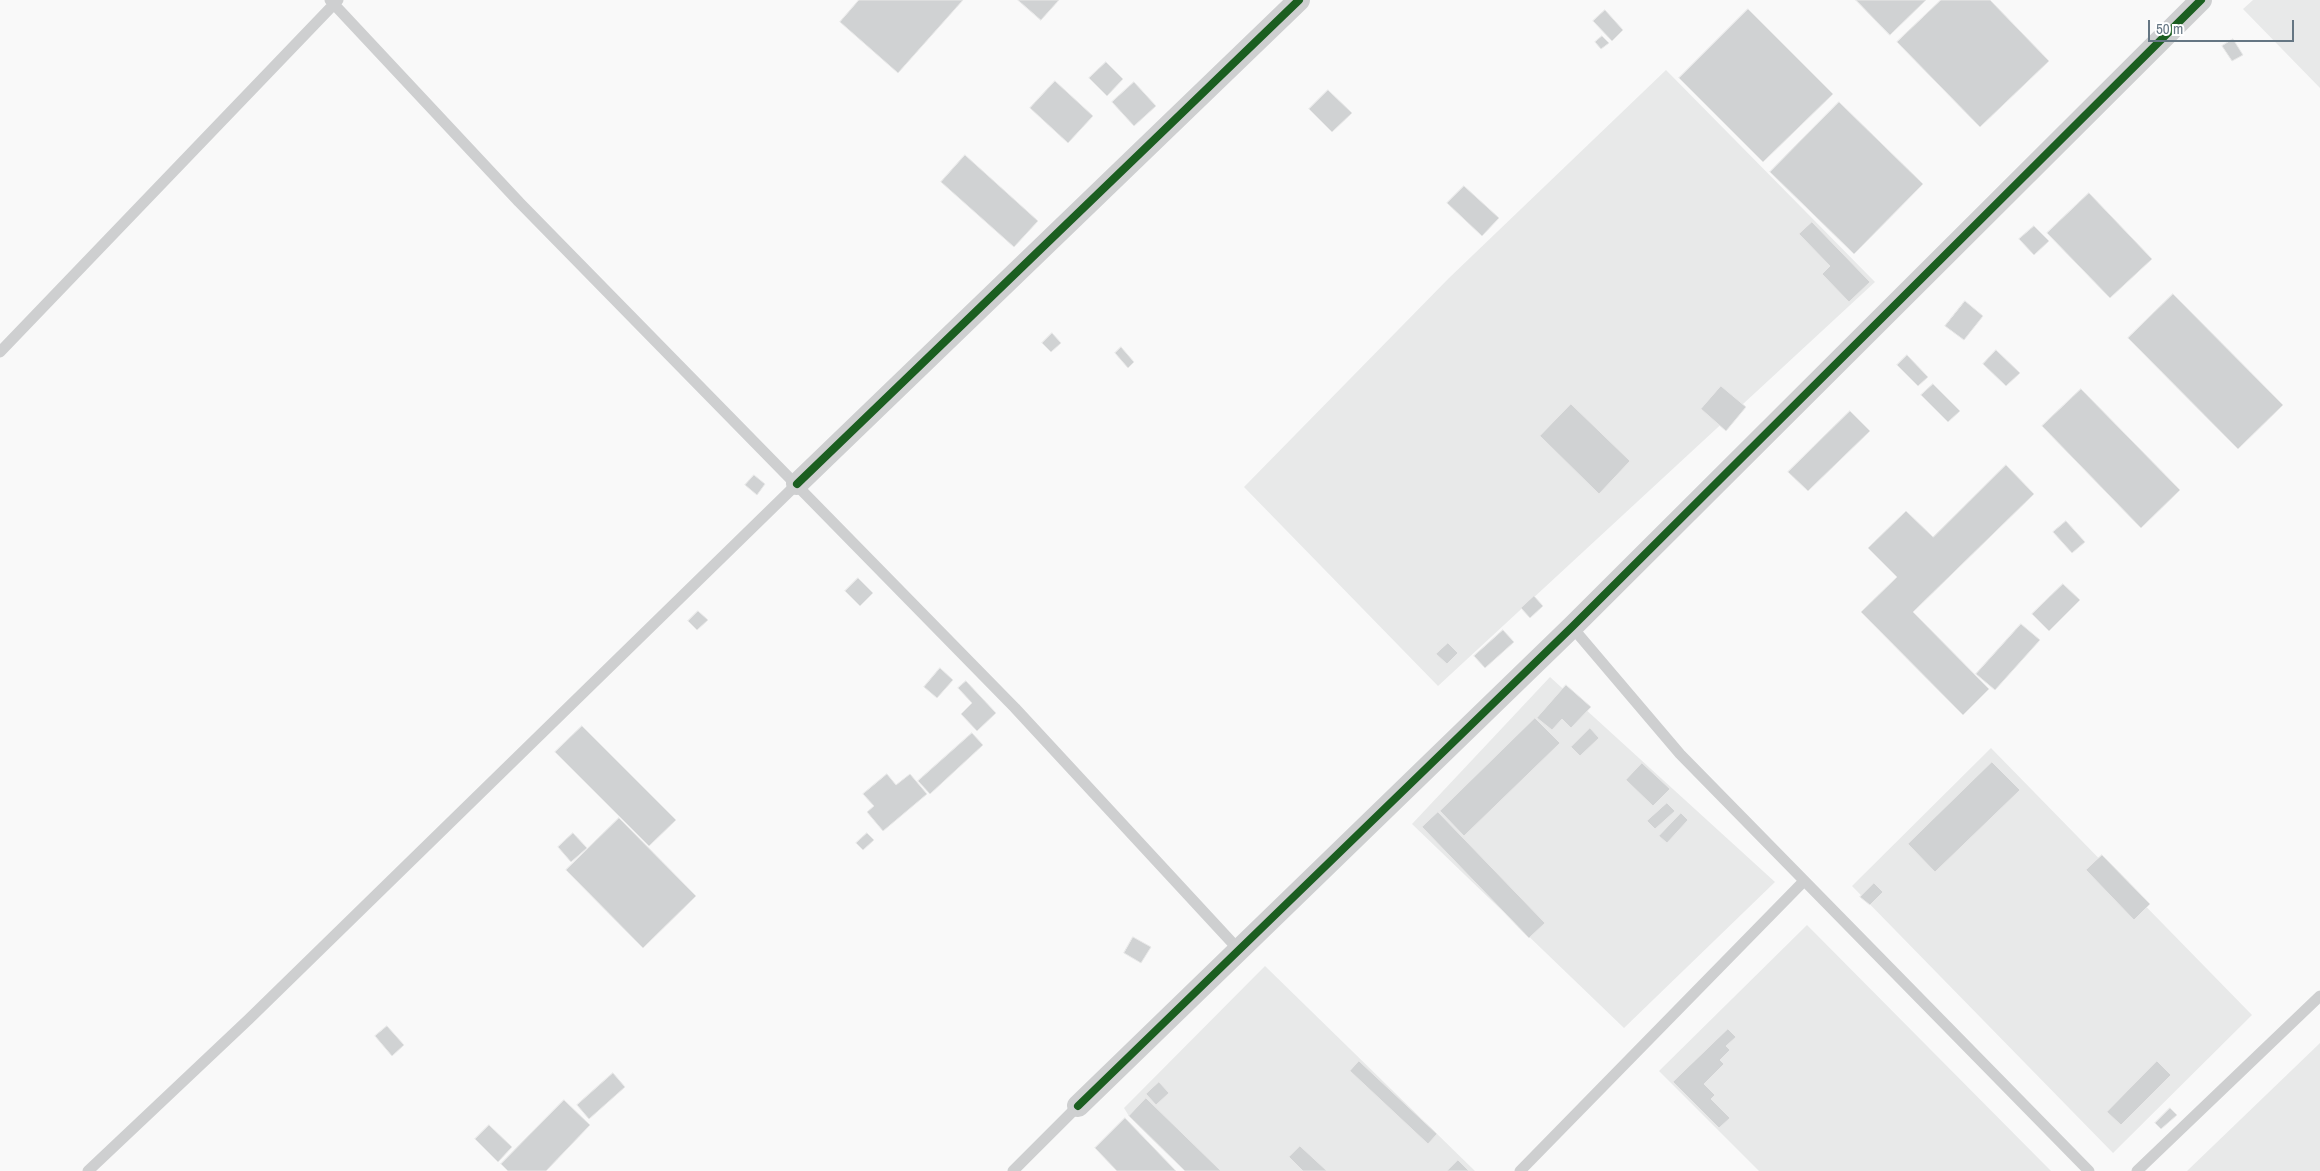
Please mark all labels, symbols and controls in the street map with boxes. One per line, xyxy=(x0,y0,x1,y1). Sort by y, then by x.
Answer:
scale bar xyxy=(2150,10,2296,42)
text: 50 m xyxy=(2156,18,2183,39)

